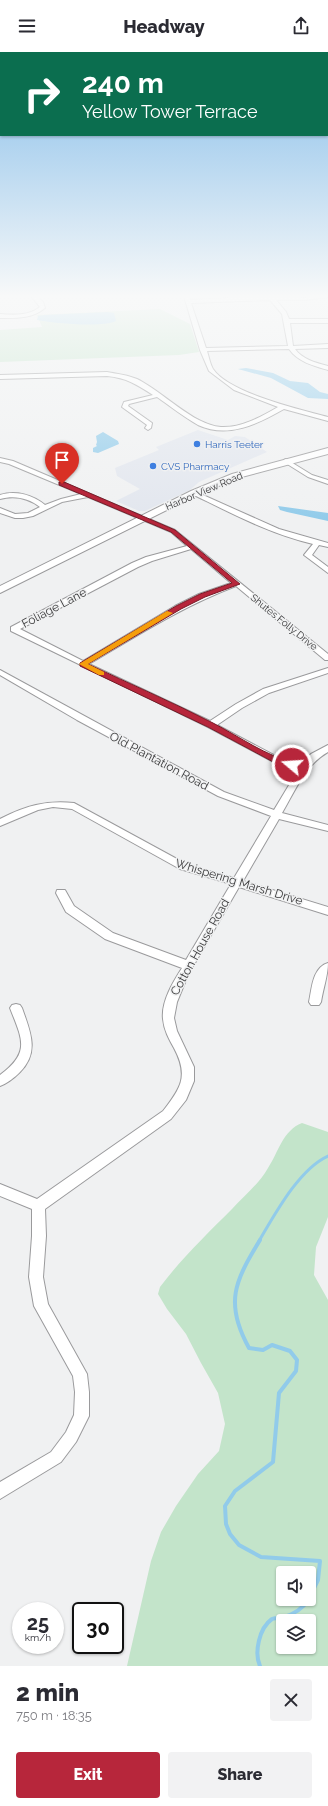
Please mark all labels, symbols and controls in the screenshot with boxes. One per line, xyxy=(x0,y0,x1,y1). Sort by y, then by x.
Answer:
icon: menu xyxy=(16,15,38,37)
icon: share xyxy=(290,15,312,37)
text: Headway xyxy=(123,16,205,37)
text: 240 m xyxy=(82,67,164,100)
icon: right xyxy=(16,68,68,120)
text: Yellow Tower Terrace xyxy=(82,101,257,122)
marker: Harris Teeter xyxy=(192,439,202,449)
place label: Harris Teeter xyxy=(205,439,264,450)
pin xyxy=(45,443,79,484)
icon: arrive xyxy=(51,449,73,471)
marker: CVS Pharmacy xyxy=(148,461,158,471)
place label: CVS Pharmacy xyxy=(161,461,230,472)
street label: Harbor View Road xyxy=(164,470,244,512)
street label: Foliage Lane xyxy=(19,585,89,631)
street label: Shutes Folly Drive xyxy=(248,592,320,652)
street label: Old Plantation Road xyxy=(107,729,211,793)
position arrow xyxy=(271,744,313,786)
street label: Whispering Marsh Drive xyxy=(174,856,304,908)
street label: Cotton House Road xyxy=(168,896,232,998)
map controls xyxy=(276,1566,316,1654)
button: sound xyxy=(276,1566,316,1606)
speed limit sign: 30 xyxy=(72,1602,124,1654)
text: 25 xyxy=(27,1611,49,1635)
button: layers xyxy=(276,1614,316,1654)
text: km/h xyxy=(25,1632,51,1643)
text: 2 min xyxy=(16,1678,79,1707)
button: close xyxy=(270,1679,312,1721)
text: 750 m · 18:35 xyxy=(16,1708,92,1723)
button: Exit xyxy=(16,1752,160,1798)
button: Share xyxy=(168,1752,312,1798)

